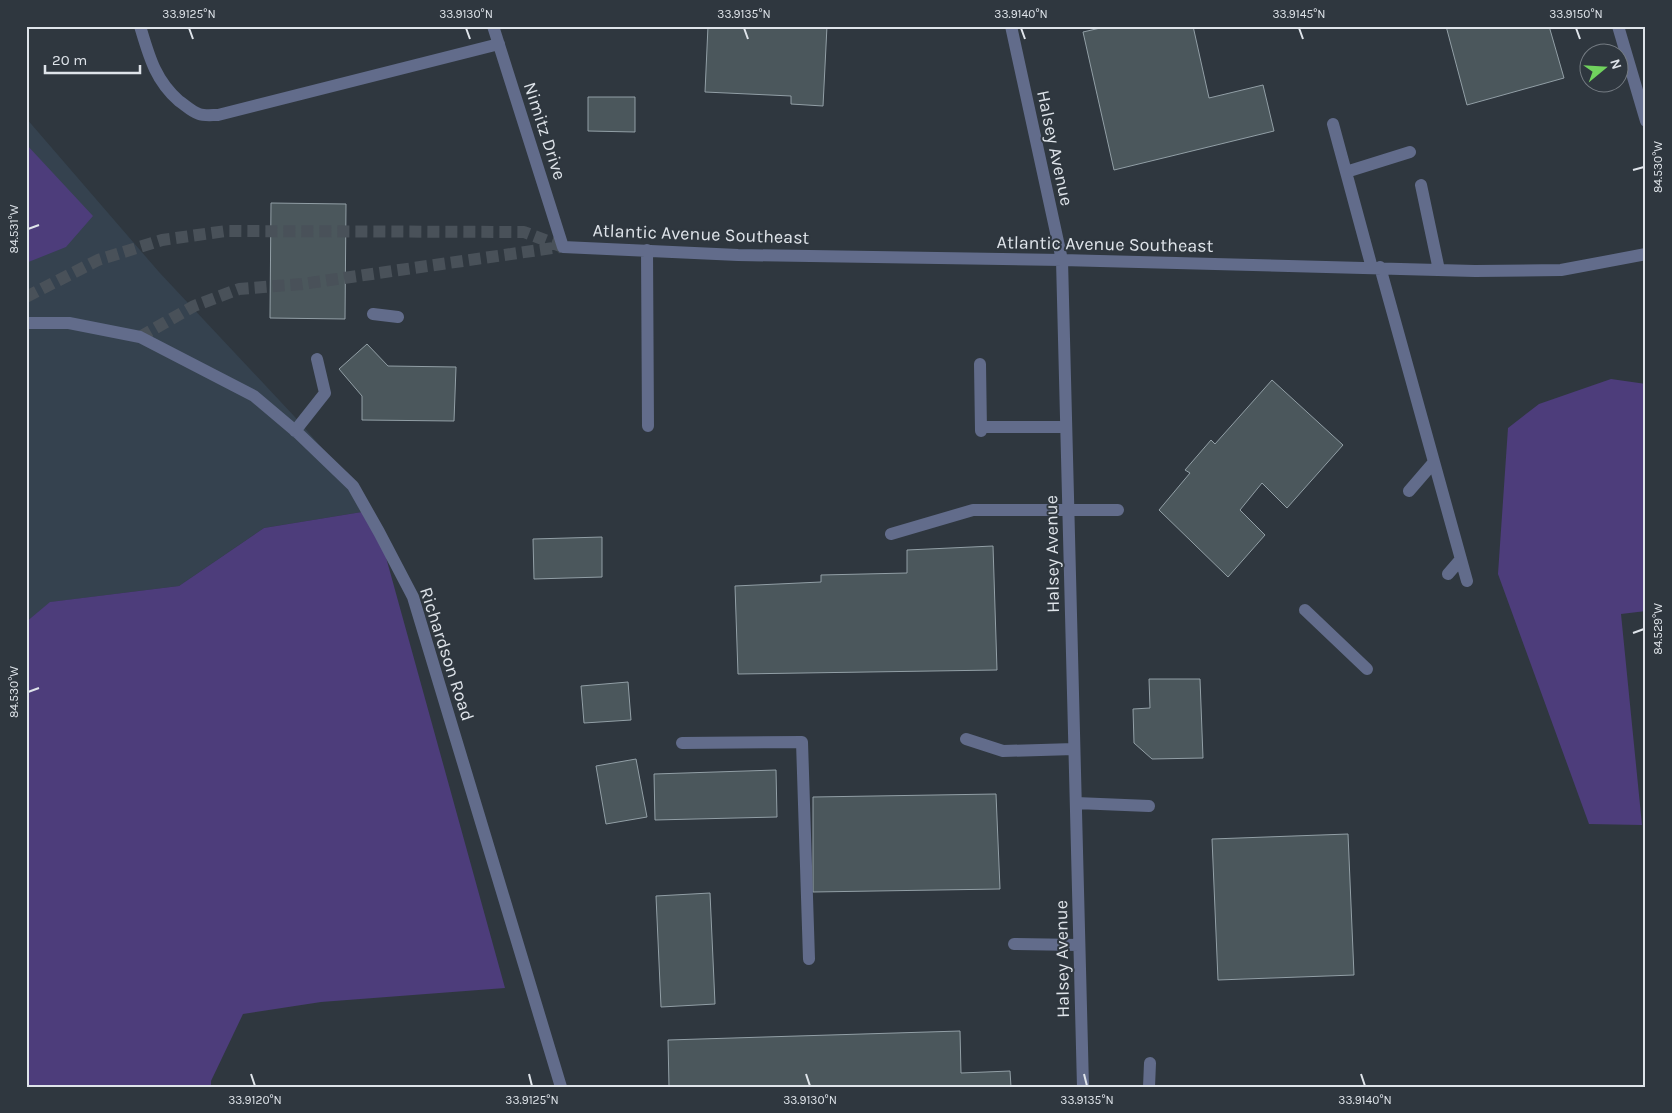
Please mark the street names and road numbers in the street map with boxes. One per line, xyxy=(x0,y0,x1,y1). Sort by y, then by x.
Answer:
street label: Nimitz Drive xyxy=(519,79,571,183)
street label: Halsey Avenue xyxy=(1032,88,1078,208)
street label: Atlantic Avenue Southeast xyxy=(592,219,810,249)
street label: Atlantic Avenue Southeast xyxy=(996,231,1214,257)
street label: Halsey Avenue xyxy=(1040,495,1064,613)
street label: Richardson Road xyxy=(415,584,479,724)
street label: Halsey Avenue xyxy=(1050,900,1074,1018)

